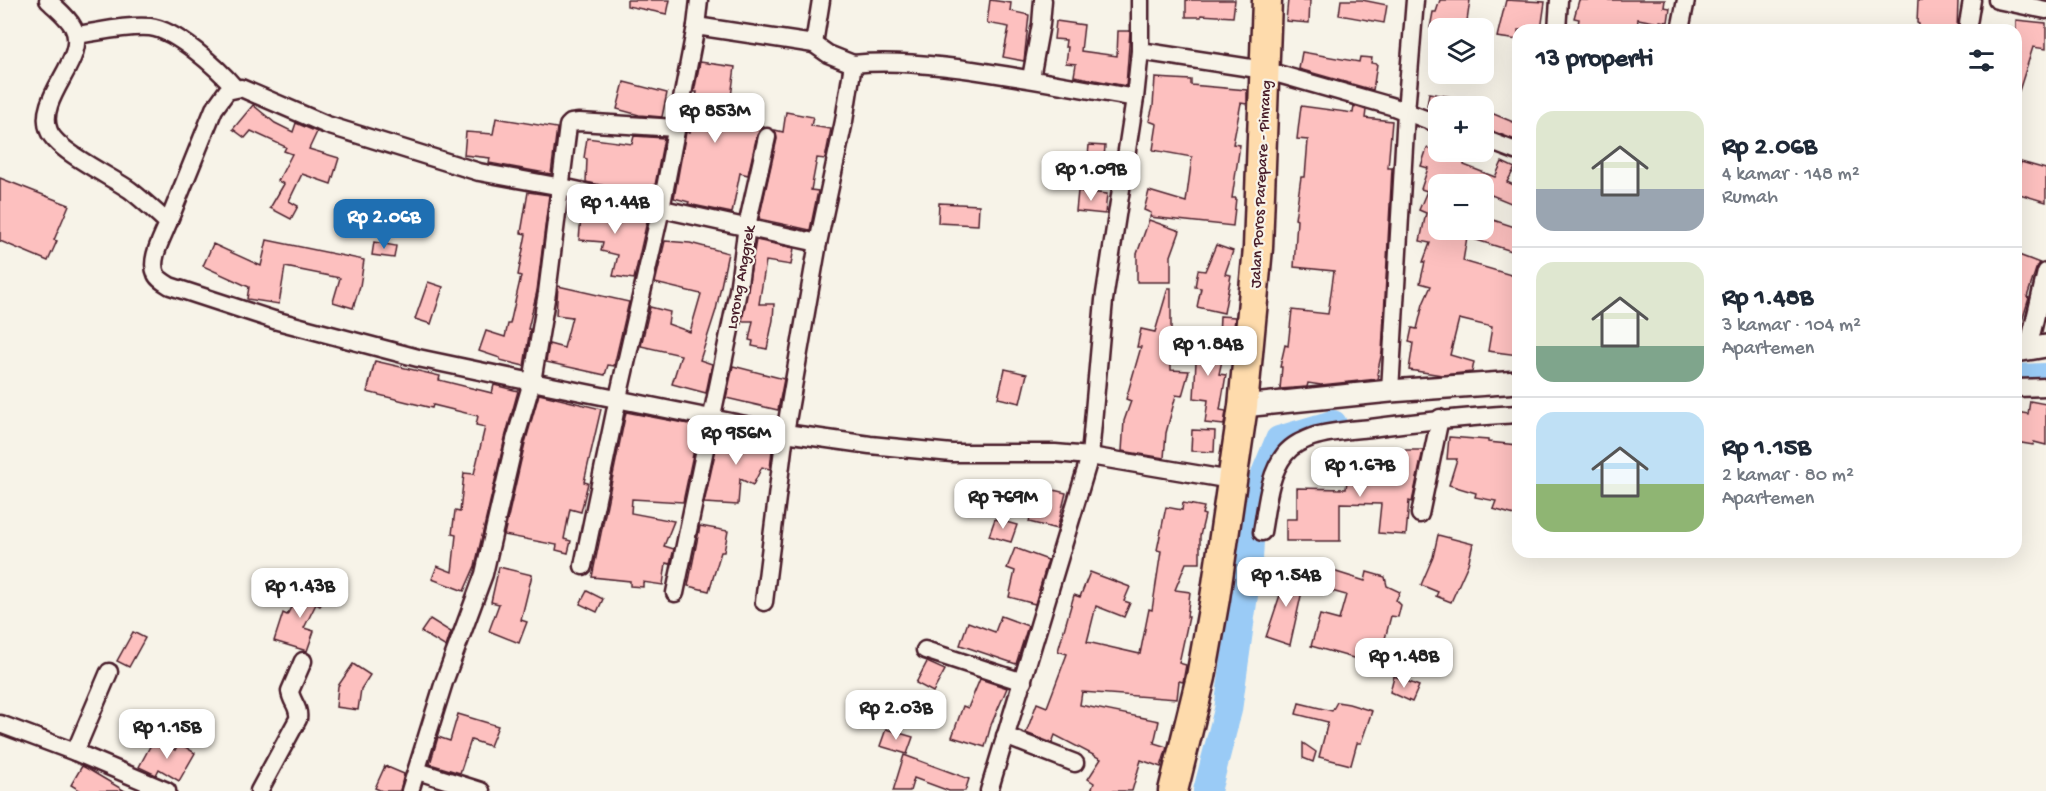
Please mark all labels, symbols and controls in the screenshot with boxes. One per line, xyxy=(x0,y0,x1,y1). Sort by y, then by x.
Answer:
map controls xyxy=(1428,18,1494,240)
button: layers xyxy=(1428,18,1494,84)
icon: filters xyxy=(1965,44,1998,77)
text: 13 properti xyxy=(1536,45,1653,76)
street label: Jalan Poros Parepare - Pinrang xyxy=(1248,80,1277,289)
pin: Rp 853M xyxy=(660,93,770,144)
button: + xyxy=(1428,96,1494,162)
text: Rp 853M xyxy=(680,101,750,124)
text: Rp 2.06B xyxy=(1722,133,1817,164)
icon: home xyxy=(1584,135,1656,207)
pin: Rp 1.09B xyxy=(1029,151,1153,202)
text: Rp 1.09B xyxy=(1055,159,1127,182)
text: 4 kamar · 148 m² xyxy=(1722,164,1860,187)
button: − xyxy=(1428,174,1494,240)
pin: Rp 1.44B xyxy=(553,184,677,235)
text: Rumah xyxy=(1722,187,1778,210)
text: Rp 1.44B xyxy=(581,192,649,215)
pin: Rp 2.06B xyxy=(322,199,446,250)
text: Rp 2.06B xyxy=(348,207,420,230)
street label: Lorong Anggrek xyxy=(724,222,761,331)
text: Rp 1.48B xyxy=(1722,284,1813,315)
icon: home xyxy=(1584,286,1656,358)
text: 3 kamar · 104 m² xyxy=(1722,315,1861,338)
pin: Rp 1.84B xyxy=(1146,326,1270,377)
text: Rp 1.84B xyxy=(1173,334,1243,357)
text: Apartemen xyxy=(1722,338,1814,361)
pin: Rp 956M xyxy=(681,415,791,466)
text: Rp 956M xyxy=(701,423,771,446)
text: Rp 1.15B xyxy=(1722,434,1811,465)
icon: home xyxy=(1584,436,1656,508)
pin: Rp 1.67B xyxy=(1298,447,1422,498)
text: Rp 1.67B xyxy=(1325,455,1395,478)
text: 2 kamar · 80 m² xyxy=(1722,465,1854,488)
pin: Rp 769M xyxy=(948,479,1058,530)
text: Rp 769M xyxy=(968,487,1038,510)
text: Apartemen xyxy=(1722,488,1814,511)
pin: Rp 1.54B xyxy=(1224,557,1348,608)
text: Rp 1.54B xyxy=(1251,565,1321,588)
pin: Rp 1.43B xyxy=(238,568,362,619)
text: Rp 1.43B xyxy=(265,576,335,599)
pin: Rp 1.48B xyxy=(1342,638,1466,689)
text: Rp 1.48B xyxy=(1369,646,1439,669)
pin: Rp 2.03B xyxy=(834,690,958,741)
text: Rp 2.03B xyxy=(859,698,933,721)
pin: Rp 1.15B xyxy=(105,709,229,760)
text: Rp 1.15B xyxy=(133,717,201,740)

